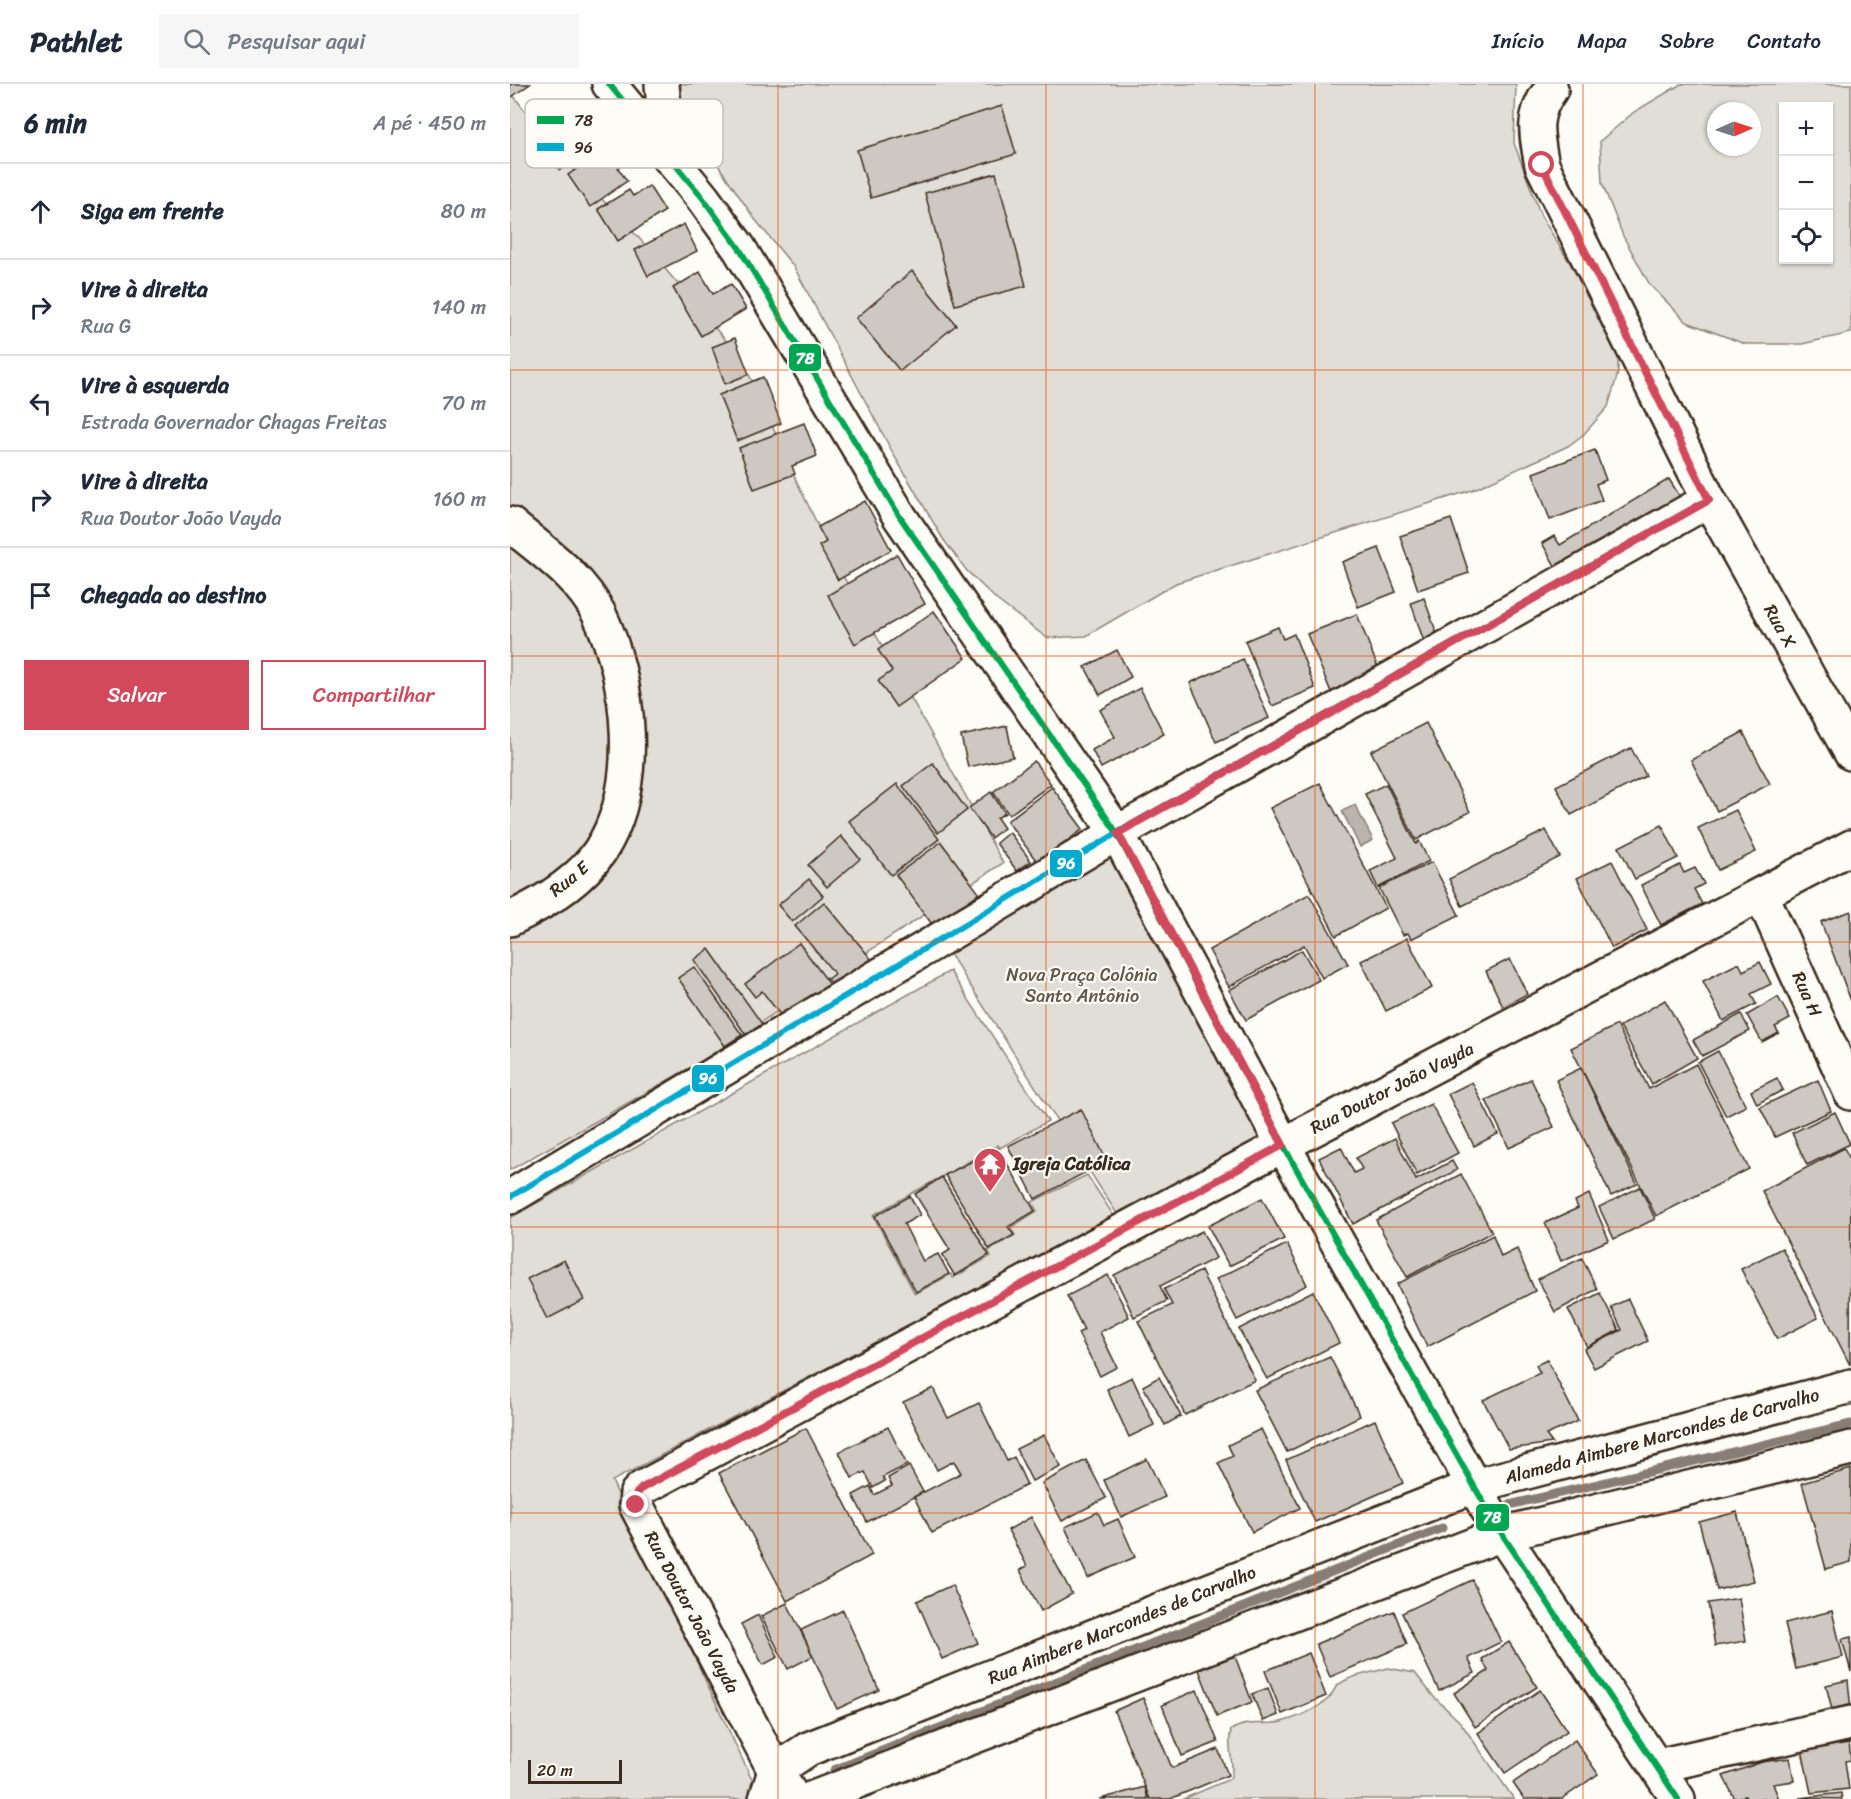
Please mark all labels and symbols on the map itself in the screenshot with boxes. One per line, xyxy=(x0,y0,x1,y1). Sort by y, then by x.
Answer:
legend xyxy=(525,99,723,168)
north arrow xyxy=(1707,102,1761,156)
text: 78 xyxy=(574,106,593,135)
text: 96 xyxy=(574,133,593,162)
route start xyxy=(1528,151,1554,177)
line badge: 78 xyxy=(788,343,822,372)
text: 78 xyxy=(796,344,815,373)
street label: Rua X xyxy=(1755,598,1805,654)
line badge: 96 xyxy=(1049,849,1083,878)
text: 96 xyxy=(1057,849,1075,878)
street label: Rua E xyxy=(542,852,597,905)
park label: Nova Praça Colônia Santo Antônio xyxy=(1006,959,1158,1012)
street label: Rua H xyxy=(1783,966,1831,1022)
street label: Rua Doutor João Vayda xyxy=(1304,1033,1480,1143)
line badge: 96 xyxy=(691,1064,725,1093)
text: 96 xyxy=(699,1064,717,1093)
temple icon: Igreja Católica xyxy=(972,1146,1008,1193)
place label: Igreja Católica xyxy=(1012,1148,1131,1180)
street label: Alameda Aimbere Marcondes de Carvalho xyxy=(1500,1379,1823,1494)
route end xyxy=(622,1491,648,1517)
line badge: 78 xyxy=(1475,1503,1510,1532)
text: 78 xyxy=(1483,1503,1502,1532)
street label: Rua Doutor João Vayda xyxy=(636,1525,748,1699)
street label: Rua Aimbere Marcondes de Carvalho xyxy=(983,1556,1261,1694)
scale bar xyxy=(528,1757,622,1784)

